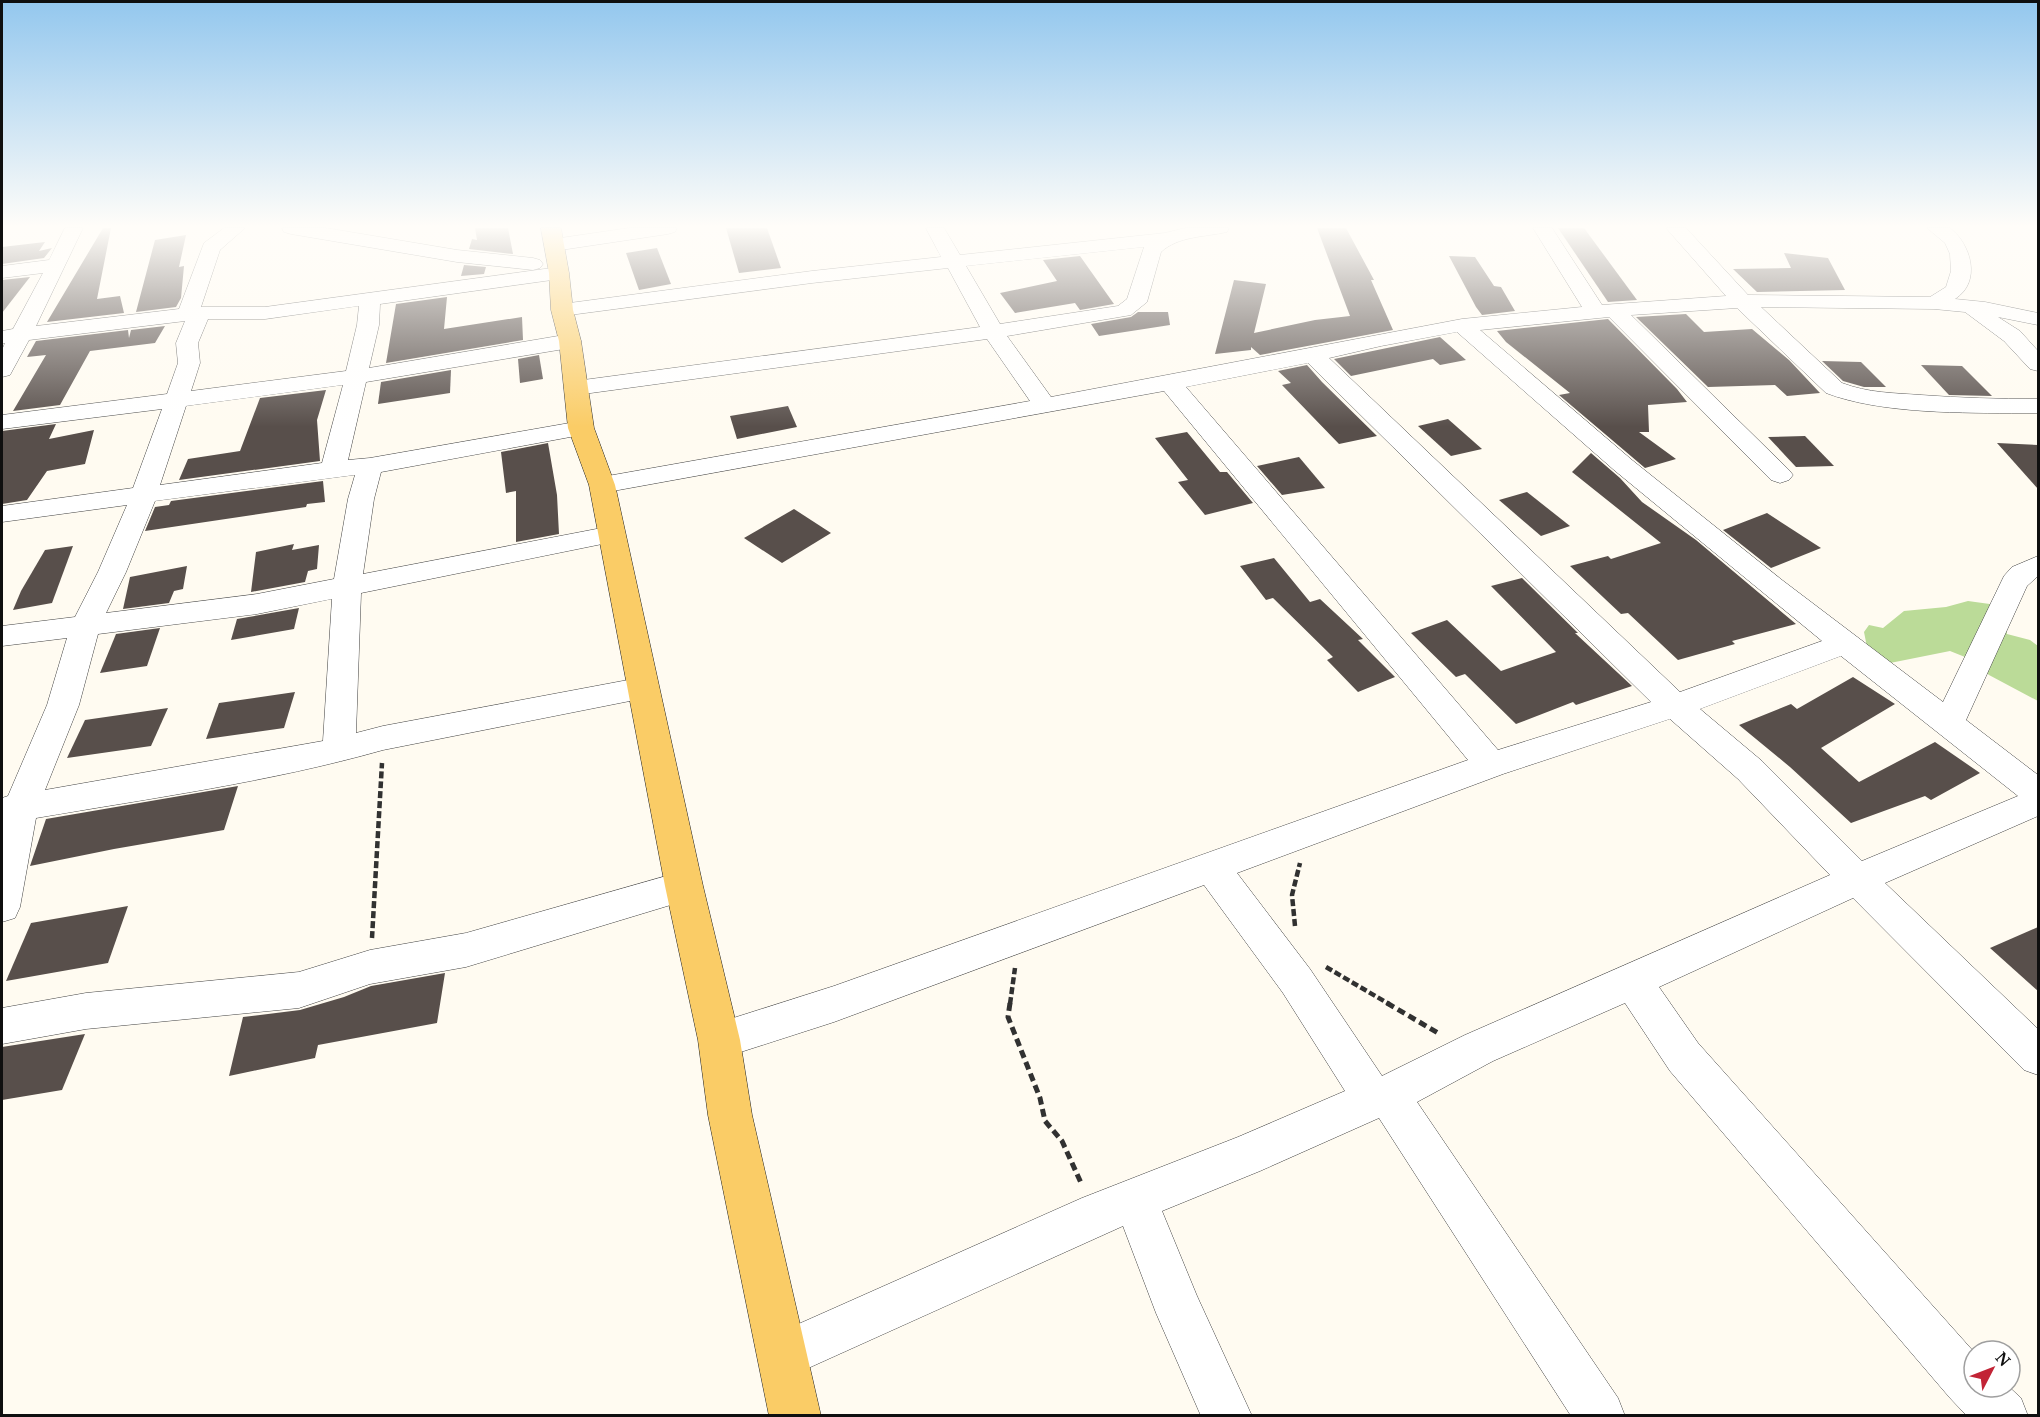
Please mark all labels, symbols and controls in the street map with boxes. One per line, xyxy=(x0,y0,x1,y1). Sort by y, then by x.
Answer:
north arrow xyxy=(1962,1339,2022,1399)
text: N xyxy=(1991,1347,2016,1371)

